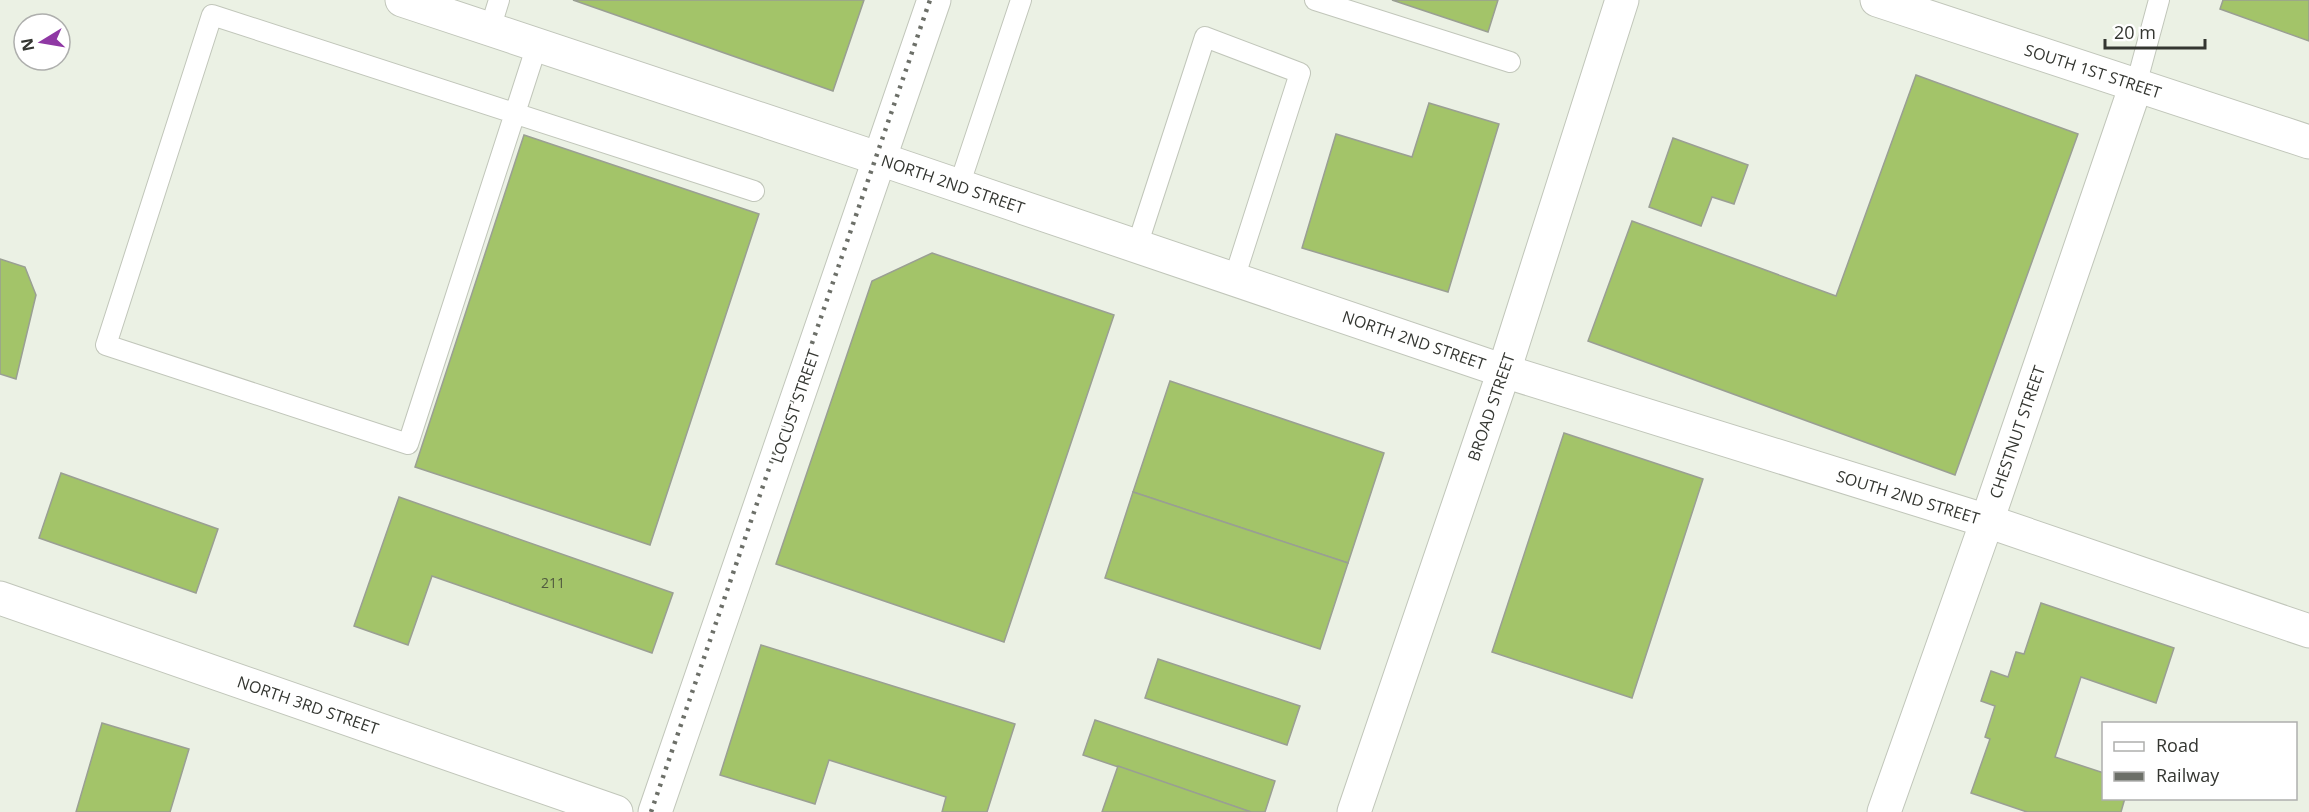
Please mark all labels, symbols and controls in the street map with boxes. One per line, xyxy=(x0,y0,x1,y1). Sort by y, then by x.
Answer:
north arrow xyxy=(12,12,72,72)
scale bar xyxy=(2105,12,2206,50)
text: 20 m xyxy=(2114,20,2156,44)
text: N xyxy=(15,36,39,53)
street label: SOUTH 1ST STREET xyxy=(2022,39,2164,104)
street label: NORTH 2ND STREET xyxy=(878,149,1028,219)
street label: NORTH 2ND STREET xyxy=(1339,305,1489,375)
street label: LOCUST STREET xyxy=(765,346,825,466)
street label: BROAD STREET xyxy=(1462,350,1520,464)
street label: CHESTNUT STREET xyxy=(1984,362,2050,501)
street label: SOUTH 2ND STREET xyxy=(1834,465,1982,529)
house number: 211 xyxy=(541,573,565,592)
street label: NORTH 3RD STREET xyxy=(234,671,382,740)
legend xyxy=(2102,722,2297,800)
text: Road xyxy=(2156,733,2199,757)
text: Railway xyxy=(2156,763,2220,787)

